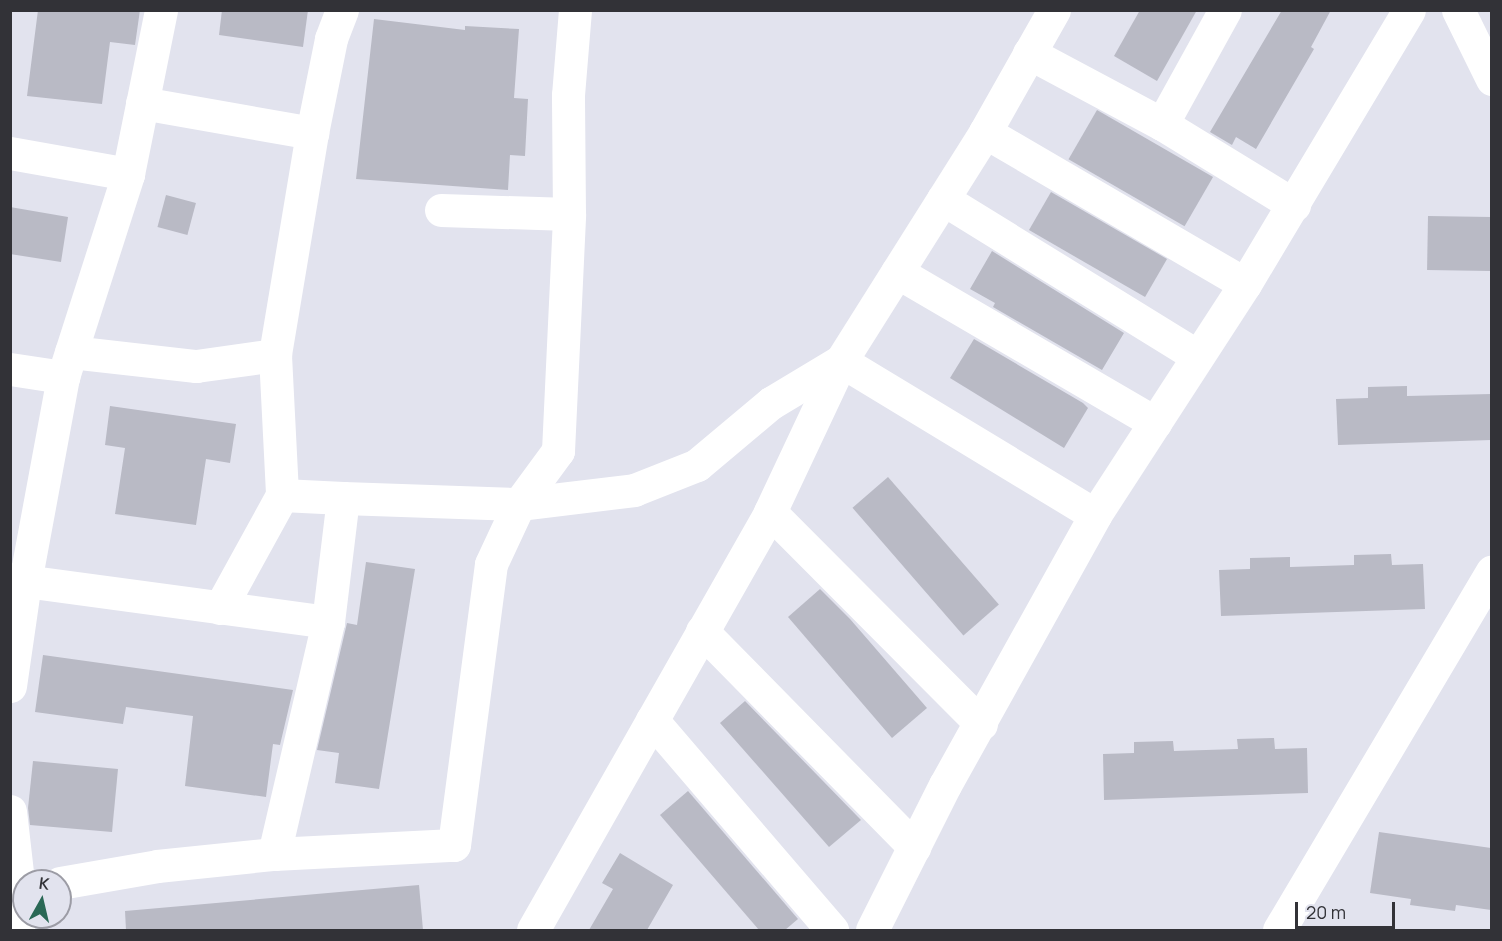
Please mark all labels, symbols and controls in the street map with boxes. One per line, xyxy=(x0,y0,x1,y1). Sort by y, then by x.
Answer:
north arrow xyxy=(12,869,72,929)
text: K xyxy=(38,872,51,895)
scale bar xyxy=(1298,890,1398,928)
text: 20 m xyxy=(1306,900,1346,924)

